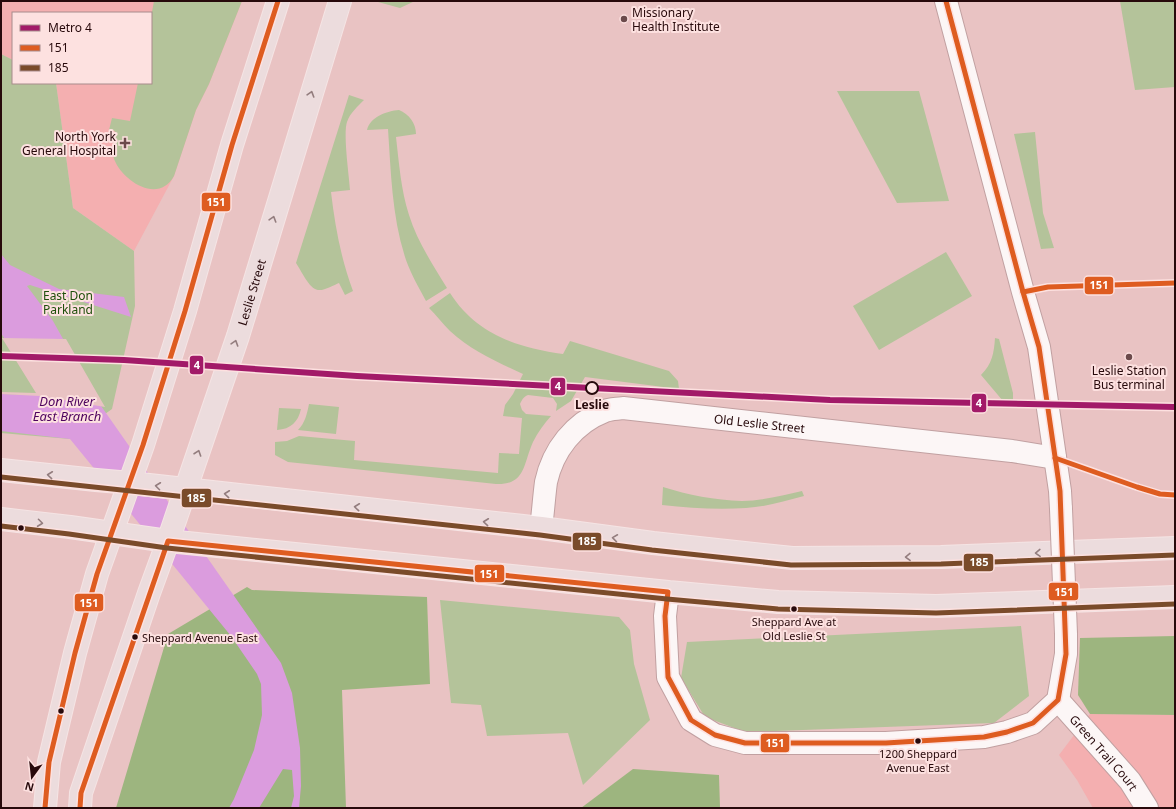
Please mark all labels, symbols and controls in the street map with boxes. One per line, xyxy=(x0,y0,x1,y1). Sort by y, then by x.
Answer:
place label: Missionary Health Institute xyxy=(632,4,720,35)
legend xyxy=(12,12,152,84)
marker: Missionary Health Institute xyxy=(619,14,629,24)
text: Metro 4 xyxy=(48,19,92,36)
text: 151 xyxy=(48,39,69,56)
text: 185 xyxy=(48,59,69,76)
one-way arrow xyxy=(307,91,315,98)
place label: North York General Hospital xyxy=(22,128,117,159)
marker: North York General Hospital xyxy=(119,137,131,149)
line badge: 151 xyxy=(201,192,231,212)
text: 151 xyxy=(207,194,225,209)
one-way arrow xyxy=(268,215,277,222)
street label: Leslie Street xyxy=(233,256,270,327)
line badge: 151 xyxy=(1084,276,1114,295)
text: 151 xyxy=(1090,277,1108,292)
park label: East Don Parkland xyxy=(43,287,93,318)
one-way arrow xyxy=(231,340,239,347)
marker: Leslie Station Bus terminal xyxy=(1124,352,1134,362)
line badge: 4 xyxy=(189,355,204,375)
text: 4 xyxy=(194,357,201,372)
place label: Leslie Station Bus terminal xyxy=(1092,362,1166,393)
line badge: 4 xyxy=(550,377,566,396)
text: 4 xyxy=(555,378,562,393)
marker: Leslie xyxy=(585,381,599,395)
water label: Don River East Branch xyxy=(33,392,101,425)
line badge: 4 xyxy=(971,393,987,413)
text: 4 xyxy=(976,395,983,410)
place label: Leslie xyxy=(575,396,609,413)
street label: Old Leslie Street xyxy=(713,410,807,437)
one-way arrow xyxy=(194,449,202,456)
one-way arrow xyxy=(47,471,53,480)
one-way arrow xyxy=(155,482,161,491)
line badge: 185 xyxy=(181,488,212,508)
text: 185 xyxy=(187,490,205,505)
one-way arrow xyxy=(224,490,230,499)
one-way arrow xyxy=(353,503,360,512)
one-way arrow xyxy=(37,518,43,527)
one-way arrow xyxy=(483,518,489,527)
unlabelled marker xyxy=(16,523,26,533)
line badge: 185 xyxy=(572,532,602,551)
text: 185 xyxy=(578,533,596,548)
one-way arrow xyxy=(612,534,618,543)
one-way arrow xyxy=(1035,549,1041,557)
one-way arrow xyxy=(905,553,911,561)
line badge: 185 xyxy=(963,553,994,572)
text: 185 xyxy=(970,554,988,569)
line badge: 151 xyxy=(474,564,505,583)
text: 151 xyxy=(480,566,498,581)
line badge: 151 xyxy=(1048,582,1079,601)
text: 151 xyxy=(1055,584,1073,599)
line badge: 151 xyxy=(74,593,104,612)
text: 151 xyxy=(80,595,98,610)
marker: Sheppard Ave at Old Leslie St xyxy=(789,604,799,614)
place label: Sheppard Ave at Old Leslie St xyxy=(752,614,836,643)
place label: Sheppard Avenue East xyxy=(142,630,258,645)
marker: Sheppard Avenue East xyxy=(130,632,140,642)
unlabelled marker xyxy=(56,706,66,716)
street label: Green Trail Court xyxy=(1066,711,1143,794)
line badge: 151 xyxy=(760,733,790,753)
text: 151 xyxy=(766,735,784,750)
marker: 1200 Sheppard Avenue East xyxy=(913,736,923,746)
place label: 1200 Sheppard Avenue East xyxy=(879,746,957,775)
north arrow xyxy=(12,757,52,797)
text: N xyxy=(23,779,36,796)

